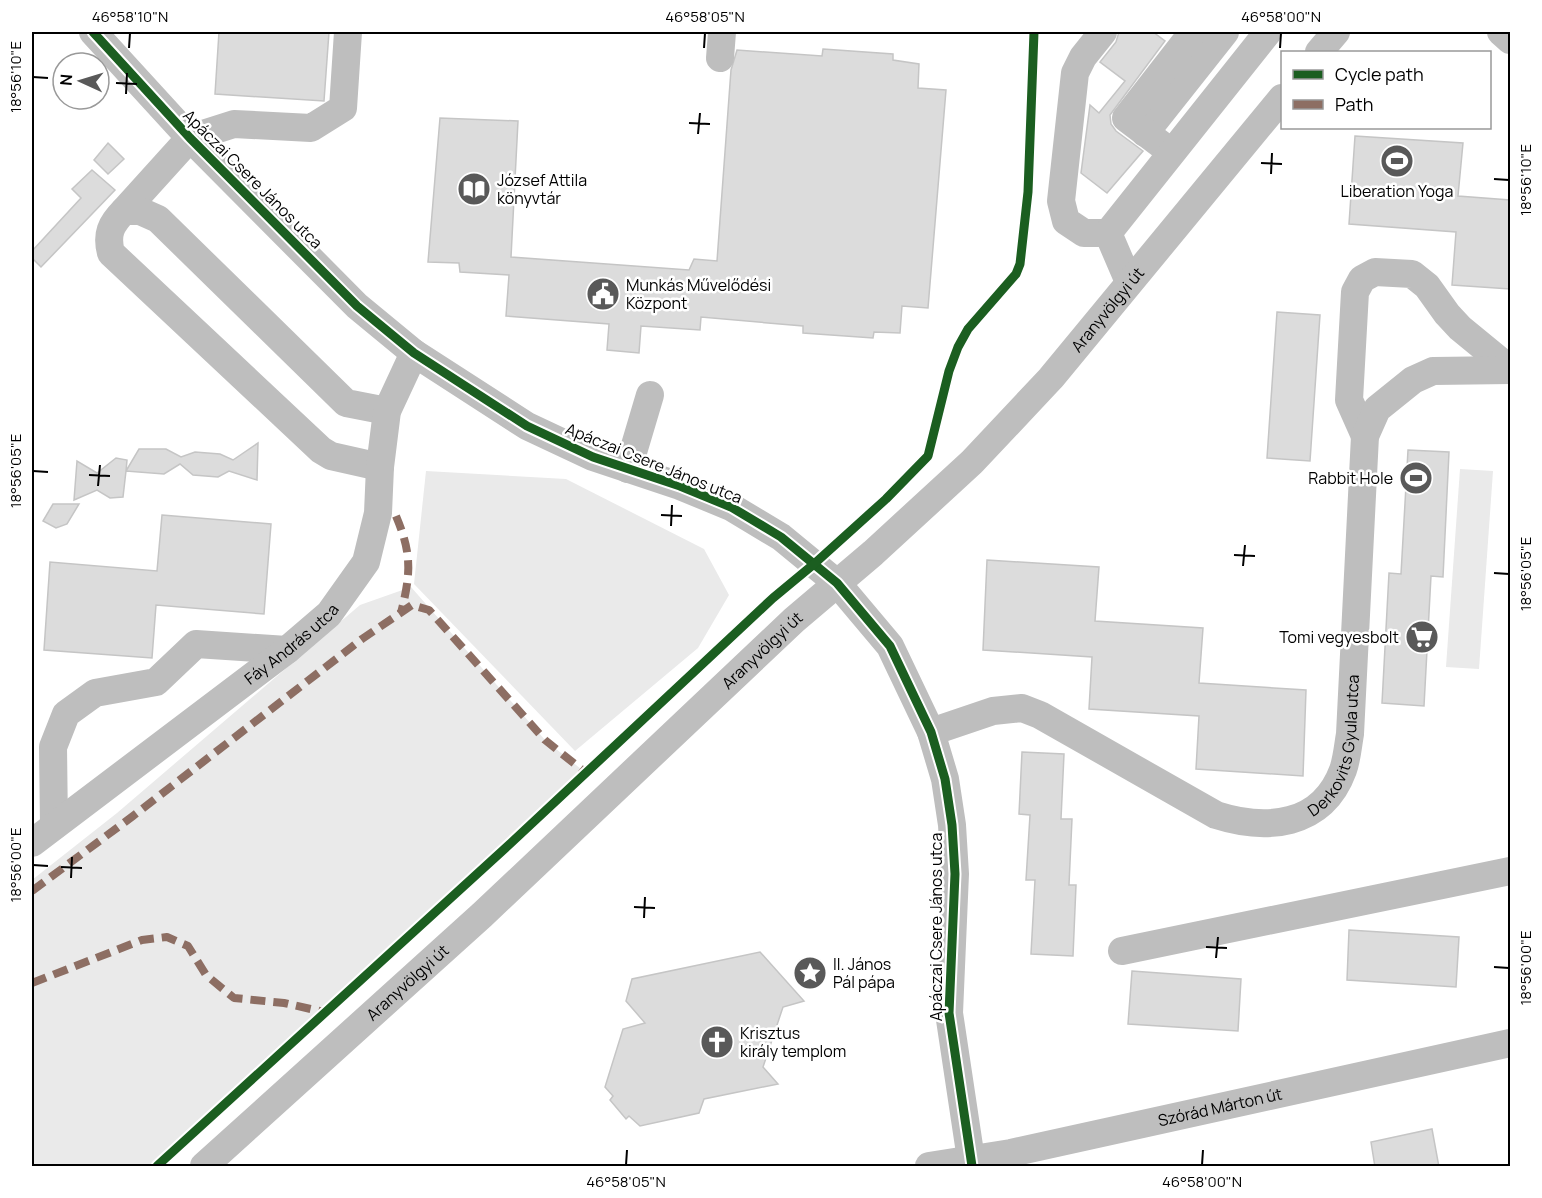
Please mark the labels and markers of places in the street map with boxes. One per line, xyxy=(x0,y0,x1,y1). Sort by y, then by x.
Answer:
sports icon: Liberation Yoga xyxy=(1379,143,1415,179)
place label: József Attila könyvtár xyxy=(497,169,587,209)
library icon: József Attila könyvtár xyxy=(456,171,492,207)
place label: Liberation Yoga xyxy=(1341,180,1453,202)
place label: Munkás Művelődési Központ xyxy=(626,274,771,314)
public building icon: Munkás Művelődési Központ xyxy=(585,276,621,312)
sports icon: Rabbit Hole xyxy=(1398,460,1434,496)
place label: Rabbit Hole xyxy=(1308,467,1393,489)
supermarket icon: Tomi vegyesbolt xyxy=(1404,619,1440,655)
place label: Tomi vegyesbolt xyxy=(1279,626,1399,648)
place label: II. János Pál pápa xyxy=(833,953,895,993)
place icon: II. János Pál pápa xyxy=(792,955,828,991)
place label: Krisztus király templom xyxy=(740,1022,846,1062)
church icon: Krisztus király templom xyxy=(699,1024,735,1060)

